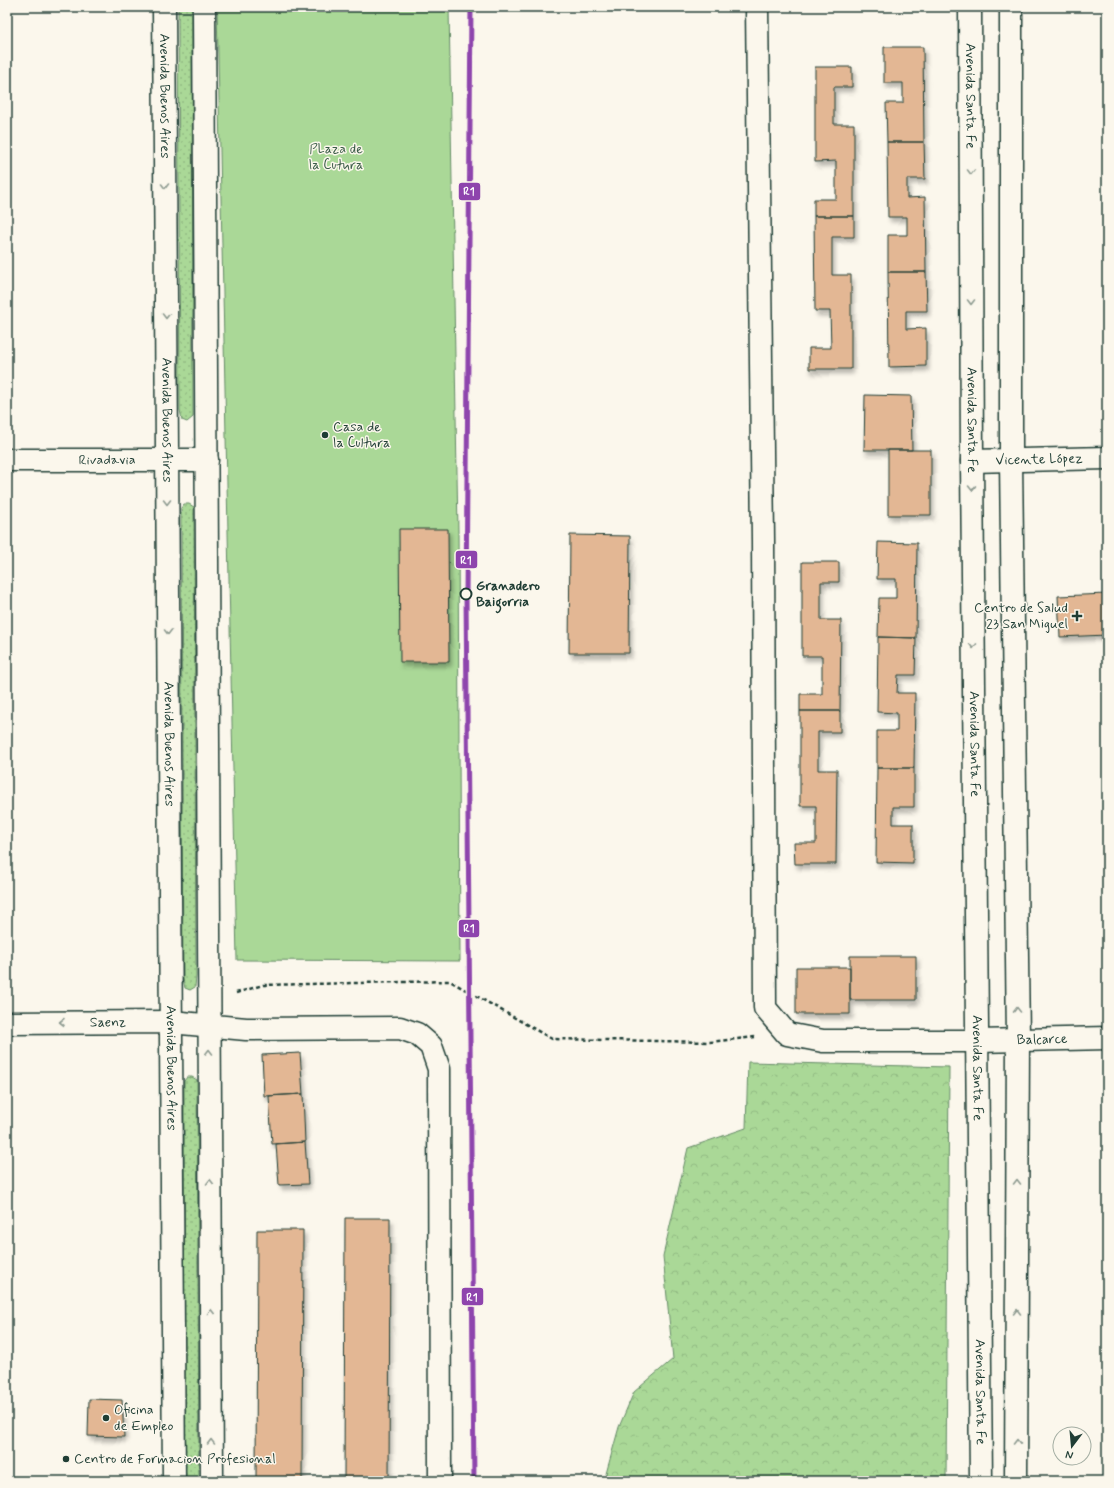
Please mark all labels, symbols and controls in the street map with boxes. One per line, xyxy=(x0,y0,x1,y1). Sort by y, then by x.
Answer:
street label: Avenida Buenos Aires xyxy=(155,33,174,159)
street label: Avenida Santa Fe xyxy=(961,43,980,149)
park label: PLaza de la Cutura xyxy=(309,140,363,174)
one-way arrow xyxy=(967,169,975,175)
line badge: R1 xyxy=(458,182,481,201)
one-way arrow xyxy=(161,183,169,189)
text: R1 xyxy=(463,185,475,199)
one-way arrow xyxy=(967,299,975,305)
one-way arrow xyxy=(162,313,170,319)
street label: Avenida Buenos Aires xyxy=(157,357,176,483)
street label: Avenida Santa Fe xyxy=(963,367,981,473)
place label: Casa de la Cultura xyxy=(333,418,390,452)
marker: Casa de la Cultura xyxy=(320,430,330,440)
street label: Vicente López xyxy=(995,450,1083,469)
street label: Rivadavia xyxy=(78,451,136,469)
one-way arrow xyxy=(968,485,976,491)
one-way arrow xyxy=(163,499,171,505)
line badge: R1 xyxy=(455,550,478,569)
text: R1 xyxy=(460,554,472,568)
place label: Granadero Baigorria xyxy=(476,577,540,614)
marker: Granadero Baigorria xyxy=(459,587,473,601)
place label: Centro de Salud 23 San Miguel xyxy=(974,599,1068,633)
marker: Centro de Salud 23 San Miguel xyxy=(1071,610,1083,622)
one-way arrow xyxy=(164,629,172,635)
one-way arrow xyxy=(969,643,977,649)
street label: Avenida Buenos Aires xyxy=(160,681,178,807)
street label: Avenida Santa Fe xyxy=(965,691,984,797)
line badge: R1 xyxy=(458,919,480,938)
text: R1 xyxy=(463,922,475,936)
street label: Avenida Buenos Aires xyxy=(162,1005,181,1131)
one-way arrow xyxy=(1013,1007,1022,1013)
street label: Saenz xyxy=(90,1013,126,1031)
street label: Avenida Santa Fe xyxy=(968,1015,987,1121)
one-way arrow xyxy=(59,1018,65,1026)
street label: Balcarce xyxy=(1017,1030,1068,1049)
one-way arrow xyxy=(205,1049,213,1055)
one-way arrow xyxy=(206,1179,214,1185)
one-way arrow xyxy=(1013,1179,1021,1185)
line badge: R1 xyxy=(461,1287,484,1306)
text: R1 xyxy=(466,1291,478,1305)
one-way arrow xyxy=(207,1309,215,1315)
one-way arrow xyxy=(1013,1309,1021,1315)
street label: Avenida Santa Fe xyxy=(971,1339,990,1445)
place label: Oficina de Empleo xyxy=(114,1401,173,1435)
marker: Oficina de Empleo xyxy=(101,1413,111,1423)
north arrow xyxy=(1052,1426,1092,1466)
one-way arrow xyxy=(207,1439,215,1445)
one-way arrow xyxy=(1013,1439,1021,1445)
text: N xyxy=(1064,1447,1075,1462)
place label: Centro de Formacion Profesional xyxy=(74,1450,276,1468)
marker: Centro de Formacion Profesional xyxy=(61,1454,71,1464)

